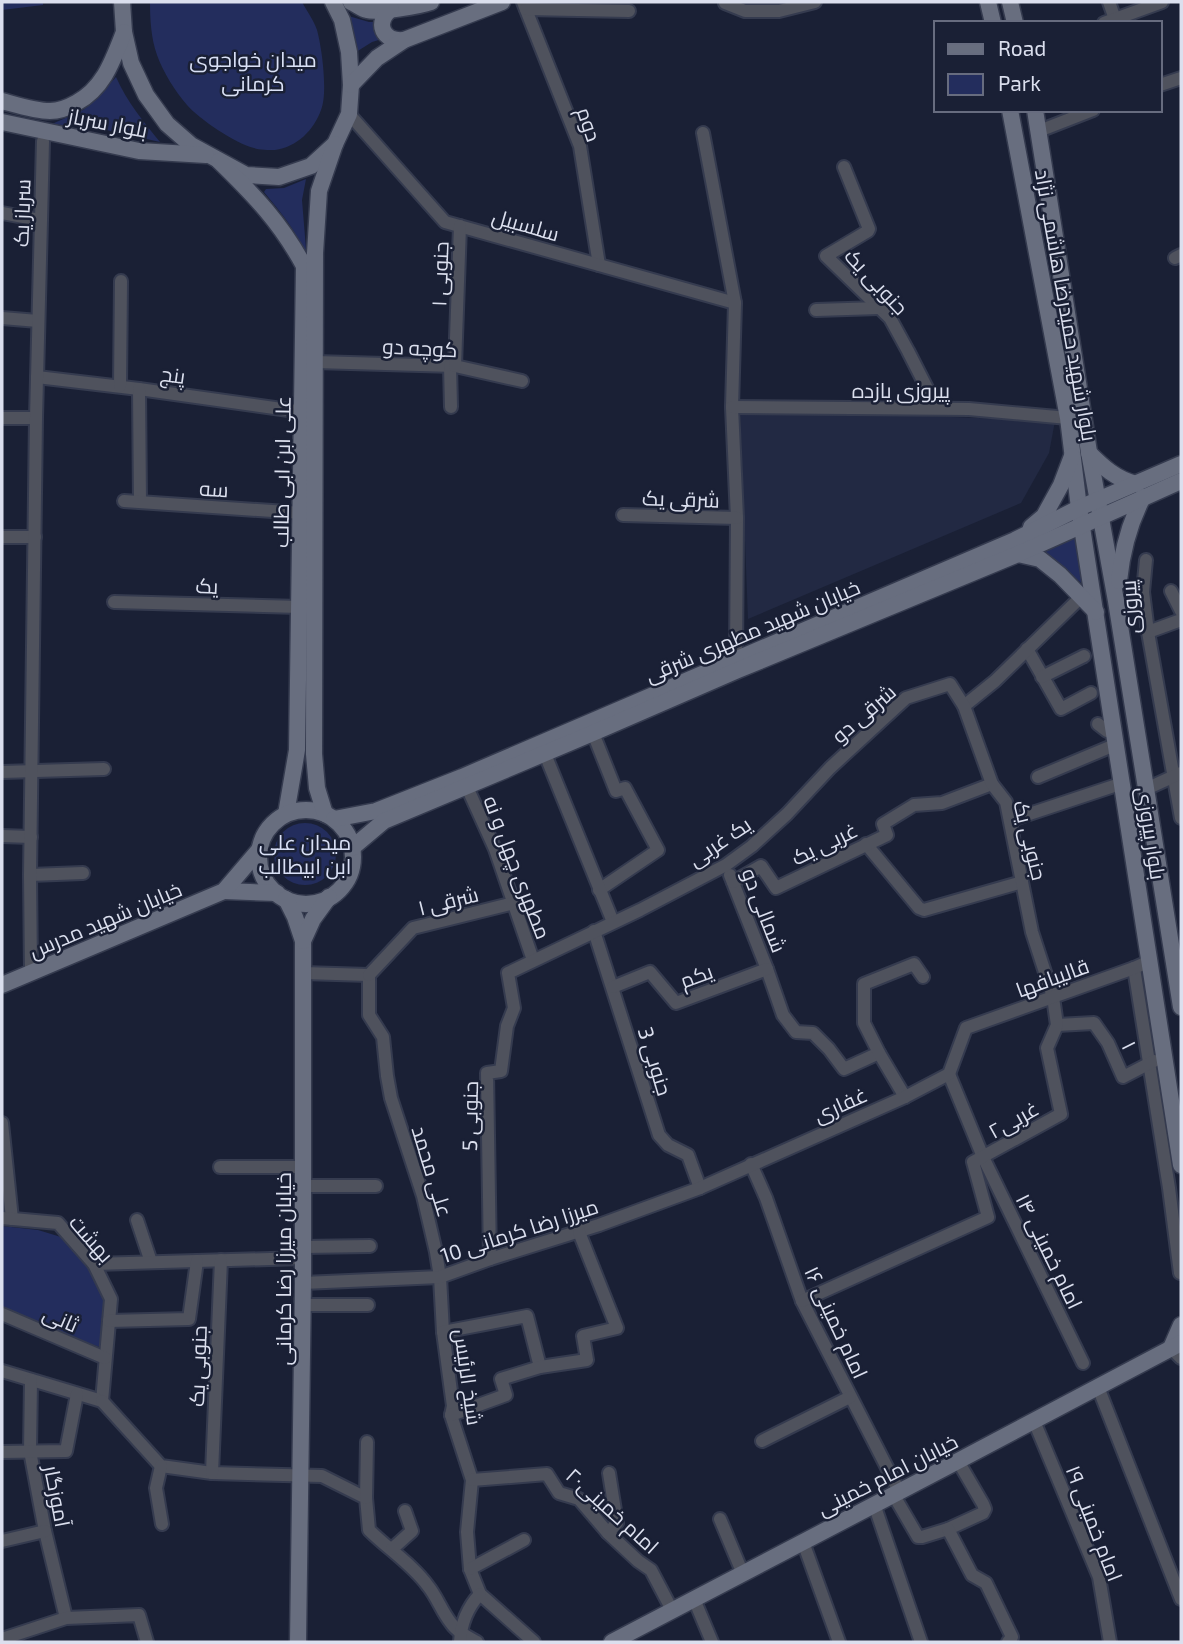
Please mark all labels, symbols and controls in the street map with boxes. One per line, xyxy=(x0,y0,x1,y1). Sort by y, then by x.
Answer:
legend xyxy=(934,21,1162,112)
text: Road xyxy=(998,35,1046,60)
park label: میدان خواجوی کرمانی xyxy=(189,46,317,97)
text: Park xyxy=(998,70,1041,95)
street label: بلوار سرباز xyxy=(65,102,150,143)
street label: دوم xyxy=(570,104,607,145)
street label: بلوار شهید حمیدرضا هاشمی نژاد xyxy=(1029,167,1103,443)
street label: سرباز یک xyxy=(7,179,36,247)
street label: سلسبیل xyxy=(489,202,563,247)
street label: جنوبی ۱ xyxy=(425,241,455,307)
street label: جنوبی یک xyxy=(839,243,914,321)
street label: کوچه دو xyxy=(382,333,458,364)
street label: پنج xyxy=(158,360,187,391)
street label: پیروزی یازده xyxy=(852,377,951,405)
street label: علی ابن ابی طالب xyxy=(267,396,297,548)
street label: سه xyxy=(198,475,230,501)
street label: شرقی یک xyxy=(642,484,720,514)
street label: یک xyxy=(195,572,219,598)
street label: خیابان شهید مطهری شرقی xyxy=(641,573,864,689)
street label: پیروزی xyxy=(1115,579,1146,635)
street label: شرقی دو xyxy=(826,678,901,749)
street label: بلوار پیروزی xyxy=(1129,785,1172,882)
street label: مطهری چهل و نه xyxy=(476,792,557,943)
street label: جنوبی یک xyxy=(1007,797,1053,883)
street label: یک غربی xyxy=(683,811,757,873)
street label: غربی یک xyxy=(787,816,862,871)
park label: میدان علی ابن ابیطالب xyxy=(259,829,351,880)
street label: شمالی دو xyxy=(736,864,793,956)
street label: خیابان شهید مدرس xyxy=(25,876,186,964)
street label: شرقی ۱ xyxy=(415,880,481,922)
street label: قالیبافها xyxy=(1012,952,1093,1004)
street label: یکم xyxy=(676,957,717,995)
street label: جنوبی 3 xyxy=(632,1024,678,1099)
street label: ۱ xyxy=(1117,1037,1143,1053)
street label: جنوبی 5 xyxy=(456,1081,484,1151)
street label: غفاری xyxy=(809,1081,872,1129)
street label: غربی۲ xyxy=(983,1095,1044,1145)
street label: علی محمد xyxy=(405,1123,459,1220)
street label: خیابان میرزا رضا کرمانی xyxy=(270,1172,297,1366)
street label: امام خمینی ۱۴ xyxy=(1009,1189,1089,1314)
street label: میرزا رضا کرمانی 10 xyxy=(437,1193,602,1269)
street label: بهشت xyxy=(63,1209,119,1268)
street label: امام خمینی ۱۶ xyxy=(797,1262,874,1383)
street label: ثانی xyxy=(39,1299,83,1339)
street label: جنوبی یک xyxy=(183,1325,213,1407)
street label: شیخ الرئیس xyxy=(447,1327,488,1427)
street label: خیابان امام خمینی xyxy=(813,1428,963,1523)
street label: آموزگار xyxy=(39,1462,76,1530)
street label: امام خمینی۲۰ xyxy=(559,1462,665,1560)
street label: امام خمینی ۱۹ xyxy=(1059,1462,1129,1585)

